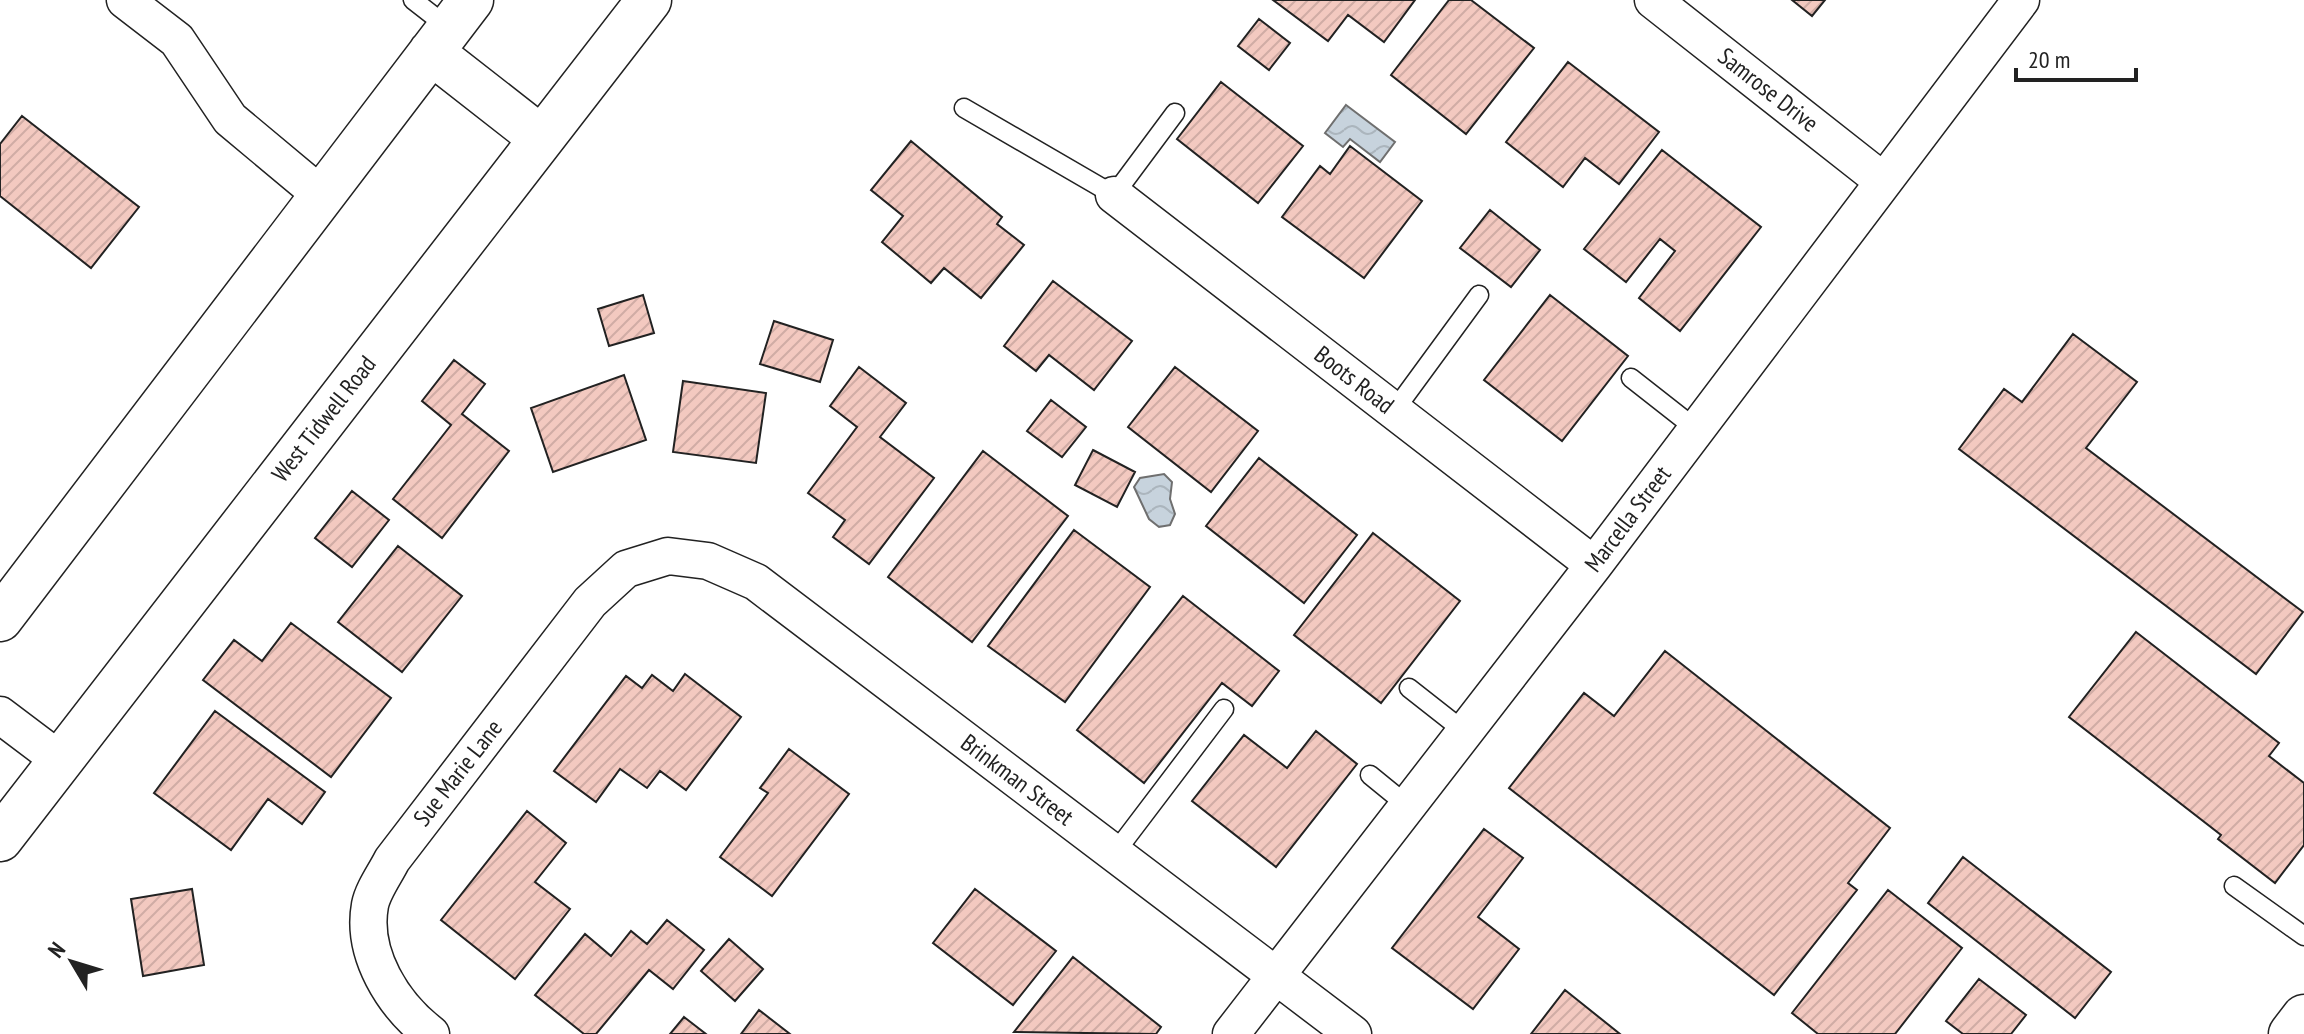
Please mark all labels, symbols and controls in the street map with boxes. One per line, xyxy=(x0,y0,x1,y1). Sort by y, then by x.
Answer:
scale bar xyxy=(2016,32,2136,82)
street label: Samrose Drive xyxy=(1712,41,1825,139)
text: 20 m xyxy=(2028,44,2070,75)
street label: Boots Road xyxy=(1308,339,1400,420)
street label: West Tidwell Road xyxy=(265,349,383,488)
street label: Marcella Street xyxy=(1578,459,1678,578)
street label: Sue Marie Lane xyxy=(406,713,509,832)
street label: Brinkman Street xyxy=(955,727,1080,832)
north arrow xyxy=(32,922,112,1002)
text: N xyxy=(42,936,71,963)

